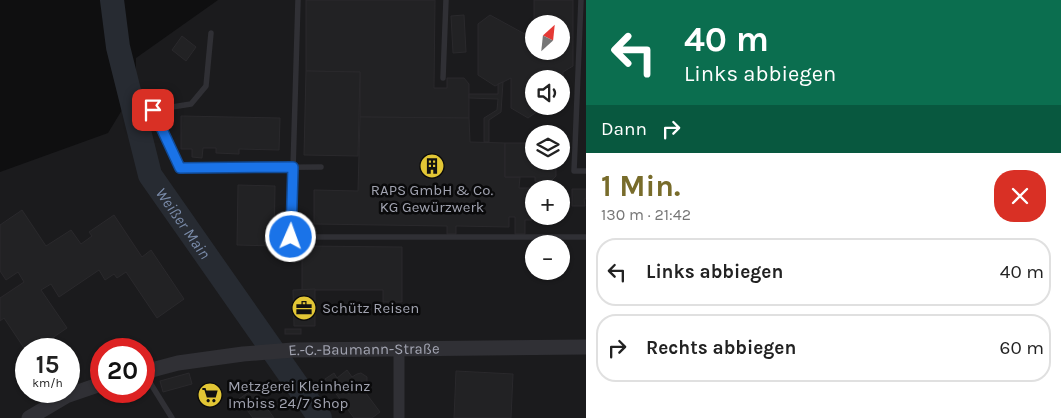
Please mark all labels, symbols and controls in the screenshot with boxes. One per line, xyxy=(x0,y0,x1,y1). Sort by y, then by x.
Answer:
north arrow xyxy=(525,15,570,60)
map controls xyxy=(525,15,570,280)
text: 40 m xyxy=(684,19,769,60)
icon: left xyxy=(601,20,666,85)
text: Links abbiegen xyxy=(684,61,836,87)
button: sound xyxy=(525,70,570,115)
pin xyxy=(132,89,174,131)
icon: arrive xyxy=(139,96,167,124)
icon: right xyxy=(657,115,685,143)
text: Dann xyxy=(601,118,647,140)
button: layers xyxy=(525,125,570,170)
building icon: RAPS GmbH & Co. KG Gewürzwerk xyxy=(419,153,445,179)
text: 1 Min. xyxy=(601,168,681,204)
button: close xyxy=(994,170,1046,222)
button: + xyxy=(525,180,570,225)
place label: RAPS GmbH & Co. KG Gewürzwerk xyxy=(371,181,493,216)
water label: Weißer Main xyxy=(152,184,215,262)
text: 130 m · 21:42 xyxy=(601,205,691,224)
position arrow xyxy=(264,210,316,262)
button: − xyxy=(525,235,570,280)
icon: left xyxy=(603,258,631,286)
text: Links abbiegen xyxy=(646,261,783,283)
text: 40 m xyxy=(1000,261,1044,283)
office icon: Schütz Reisen xyxy=(291,295,317,321)
place label: Schütz Reisen xyxy=(322,299,419,317)
icon: right xyxy=(603,334,631,362)
text: Rechts abbiegen xyxy=(646,337,796,359)
text: 60 m xyxy=(1000,337,1044,359)
speed limit sign: 20 xyxy=(90,338,155,403)
street label: E.-C.-Baumann-Straße xyxy=(288,339,440,359)
text: 15 xyxy=(36,350,59,379)
text: km/h xyxy=(32,376,63,390)
place label: Metzgerei Kleinheinz Imbiss 24/7 Shop xyxy=(228,377,370,412)
supermarket icon: Metzgerei Kleinheinz Imbiss 24/7 Shop xyxy=(197,382,223,408)

